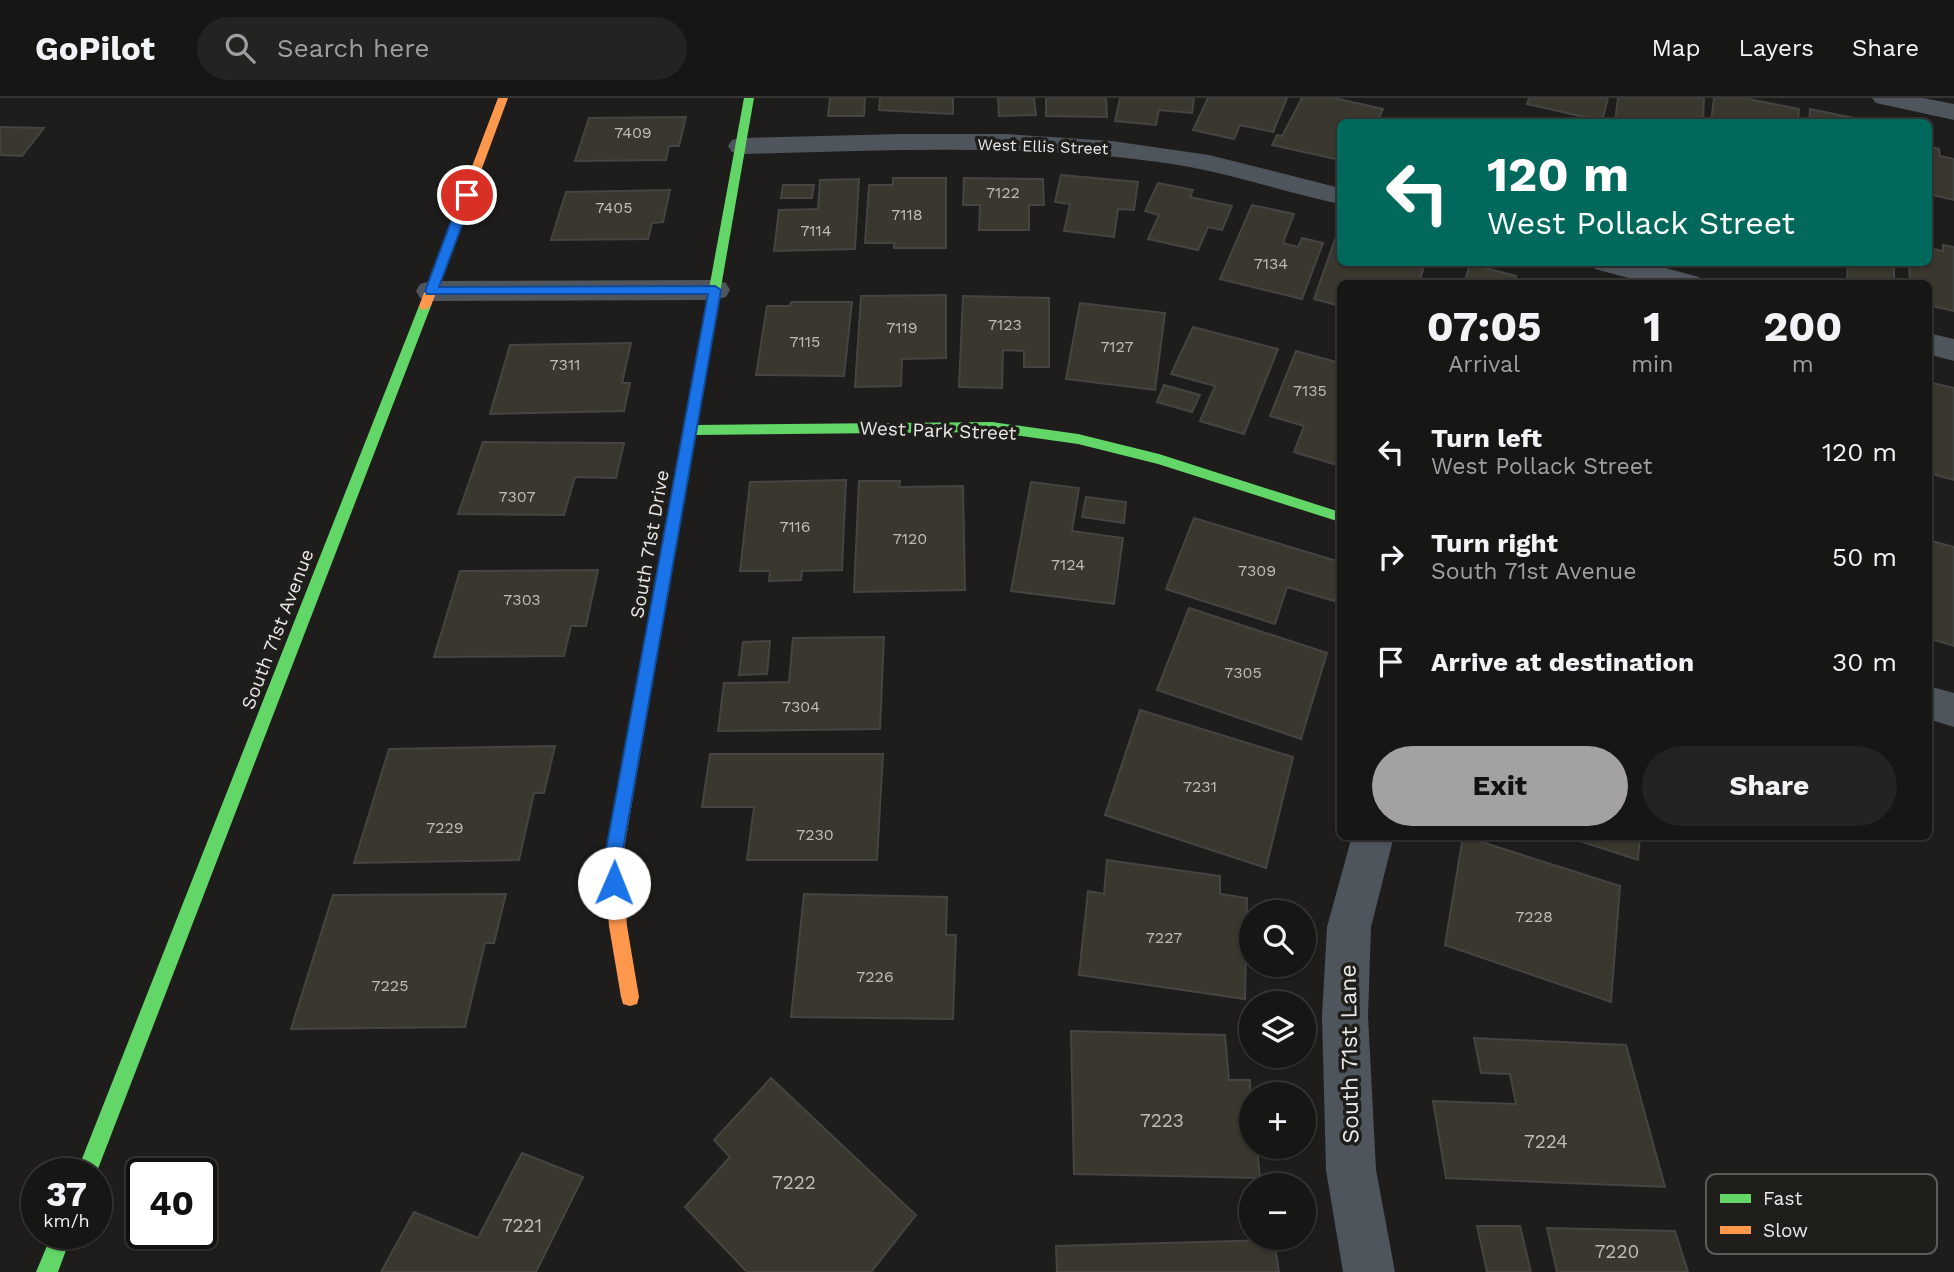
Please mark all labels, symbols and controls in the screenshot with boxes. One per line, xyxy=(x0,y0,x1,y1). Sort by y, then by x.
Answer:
search box xyxy=(197,17,687,80)
text: GoPilot xyxy=(35,29,155,68)
icon: search xyxy=(221,29,259,67)
text: Search here xyxy=(277,33,429,63)
text: Map xyxy=(1652,34,1700,62)
text: Layers xyxy=(1738,34,1814,62)
text: Share xyxy=(1852,34,1919,62)
house number: 7409 xyxy=(614,123,652,142)
street label: West Ellis Street xyxy=(977,135,1109,158)
text: 120 m xyxy=(1487,145,1629,203)
icon: left xyxy=(1372,147,1463,238)
pin xyxy=(437,165,497,225)
icon: arrive xyxy=(448,176,486,214)
house number: 7122 xyxy=(986,183,1020,202)
house number: 7405 xyxy=(596,198,632,217)
text: West Pollack Street xyxy=(1487,204,1795,242)
house number: 7118 xyxy=(891,205,923,224)
house number: 7114 xyxy=(800,221,832,240)
house number: 7134 xyxy=(1254,254,1288,273)
text: 07:05 xyxy=(1427,302,1541,351)
text: 1 xyxy=(1643,302,1661,351)
text: 200 xyxy=(1763,302,1842,351)
house number: 7123 xyxy=(988,315,1022,334)
house number: 7119 xyxy=(886,318,918,337)
house number: 7115 xyxy=(790,332,820,351)
house number: 7127 xyxy=(1100,337,1134,356)
text: Arrival xyxy=(1448,351,1520,378)
text: min xyxy=(1631,351,1673,378)
text: m xyxy=(1792,351,1814,378)
house number: 7311 xyxy=(550,355,580,374)
house number: 7135 xyxy=(1293,381,1327,400)
street label: West Park Street xyxy=(859,416,1017,445)
text: Turn left xyxy=(1431,423,1542,453)
icon: left xyxy=(1372,433,1410,471)
text: 120 m xyxy=(1822,437,1897,467)
text: West Pollack Street xyxy=(1431,453,1652,480)
street label: South 71st Drive xyxy=(625,468,674,620)
house number: 7307 xyxy=(499,487,535,506)
house number: 7116 xyxy=(779,517,811,536)
text: Turn right xyxy=(1431,528,1558,558)
house number: 7120 xyxy=(893,529,927,548)
icon: right xyxy=(1372,538,1410,576)
text: 50 m xyxy=(1832,542,1897,572)
street label: South 71st Avenue xyxy=(236,546,319,713)
house number: 7124 xyxy=(1051,555,1085,574)
text: South 71st Avenue xyxy=(1431,558,1636,585)
house number: 7309 xyxy=(1238,561,1276,580)
house number: 7303 xyxy=(503,590,541,609)
icon: arrive xyxy=(1372,643,1410,681)
text: Arrive at destination xyxy=(1431,647,1694,677)
text: 30 m xyxy=(1832,647,1897,677)
house number: 7305 xyxy=(1224,663,1262,682)
house number: 7304 xyxy=(782,697,820,716)
button: Exit xyxy=(1372,746,1628,826)
button: Share xyxy=(1642,746,1897,826)
house number: 7231 xyxy=(1183,777,1217,796)
house number: 7229 xyxy=(426,818,464,837)
house number: 7230 xyxy=(796,825,834,844)
position arrow xyxy=(577,846,651,920)
map controls xyxy=(1239,900,1316,1250)
button: search xyxy=(1239,900,1316,977)
house number: 7228 xyxy=(1515,907,1553,926)
house number: 7227 xyxy=(1146,928,1182,947)
street label: South 71st Lane xyxy=(1334,964,1365,1144)
house number: 7226 xyxy=(856,967,894,986)
house number: 7225 xyxy=(372,976,408,995)
button: layers xyxy=(1239,991,1316,1068)
button: + xyxy=(1239,1082,1316,1159)
house number: 7223 xyxy=(1140,1109,1184,1132)
house number: 7224 xyxy=(1524,1130,1568,1153)
speed limit sign: 40 xyxy=(126,1158,217,1249)
house number: 7222 xyxy=(772,1171,816,1194)
text: 37 xyxy=(46,1173,87,1215)
button: − xyxy=(1239,1173,1316,1250)
legend xyxy=(1706,1174,1937,1254)
text: Fast xyxy=(1763,1187,1802,1210)
text: km/h xyxy=(43,1210,90,1231)
house number: 7221 xyxy=(502,1214,542,1237)
text: Slow xyxy=(1763,1219,1808,1242)
house number: 7220 xyxy=(1595,1240,1639,1263)

